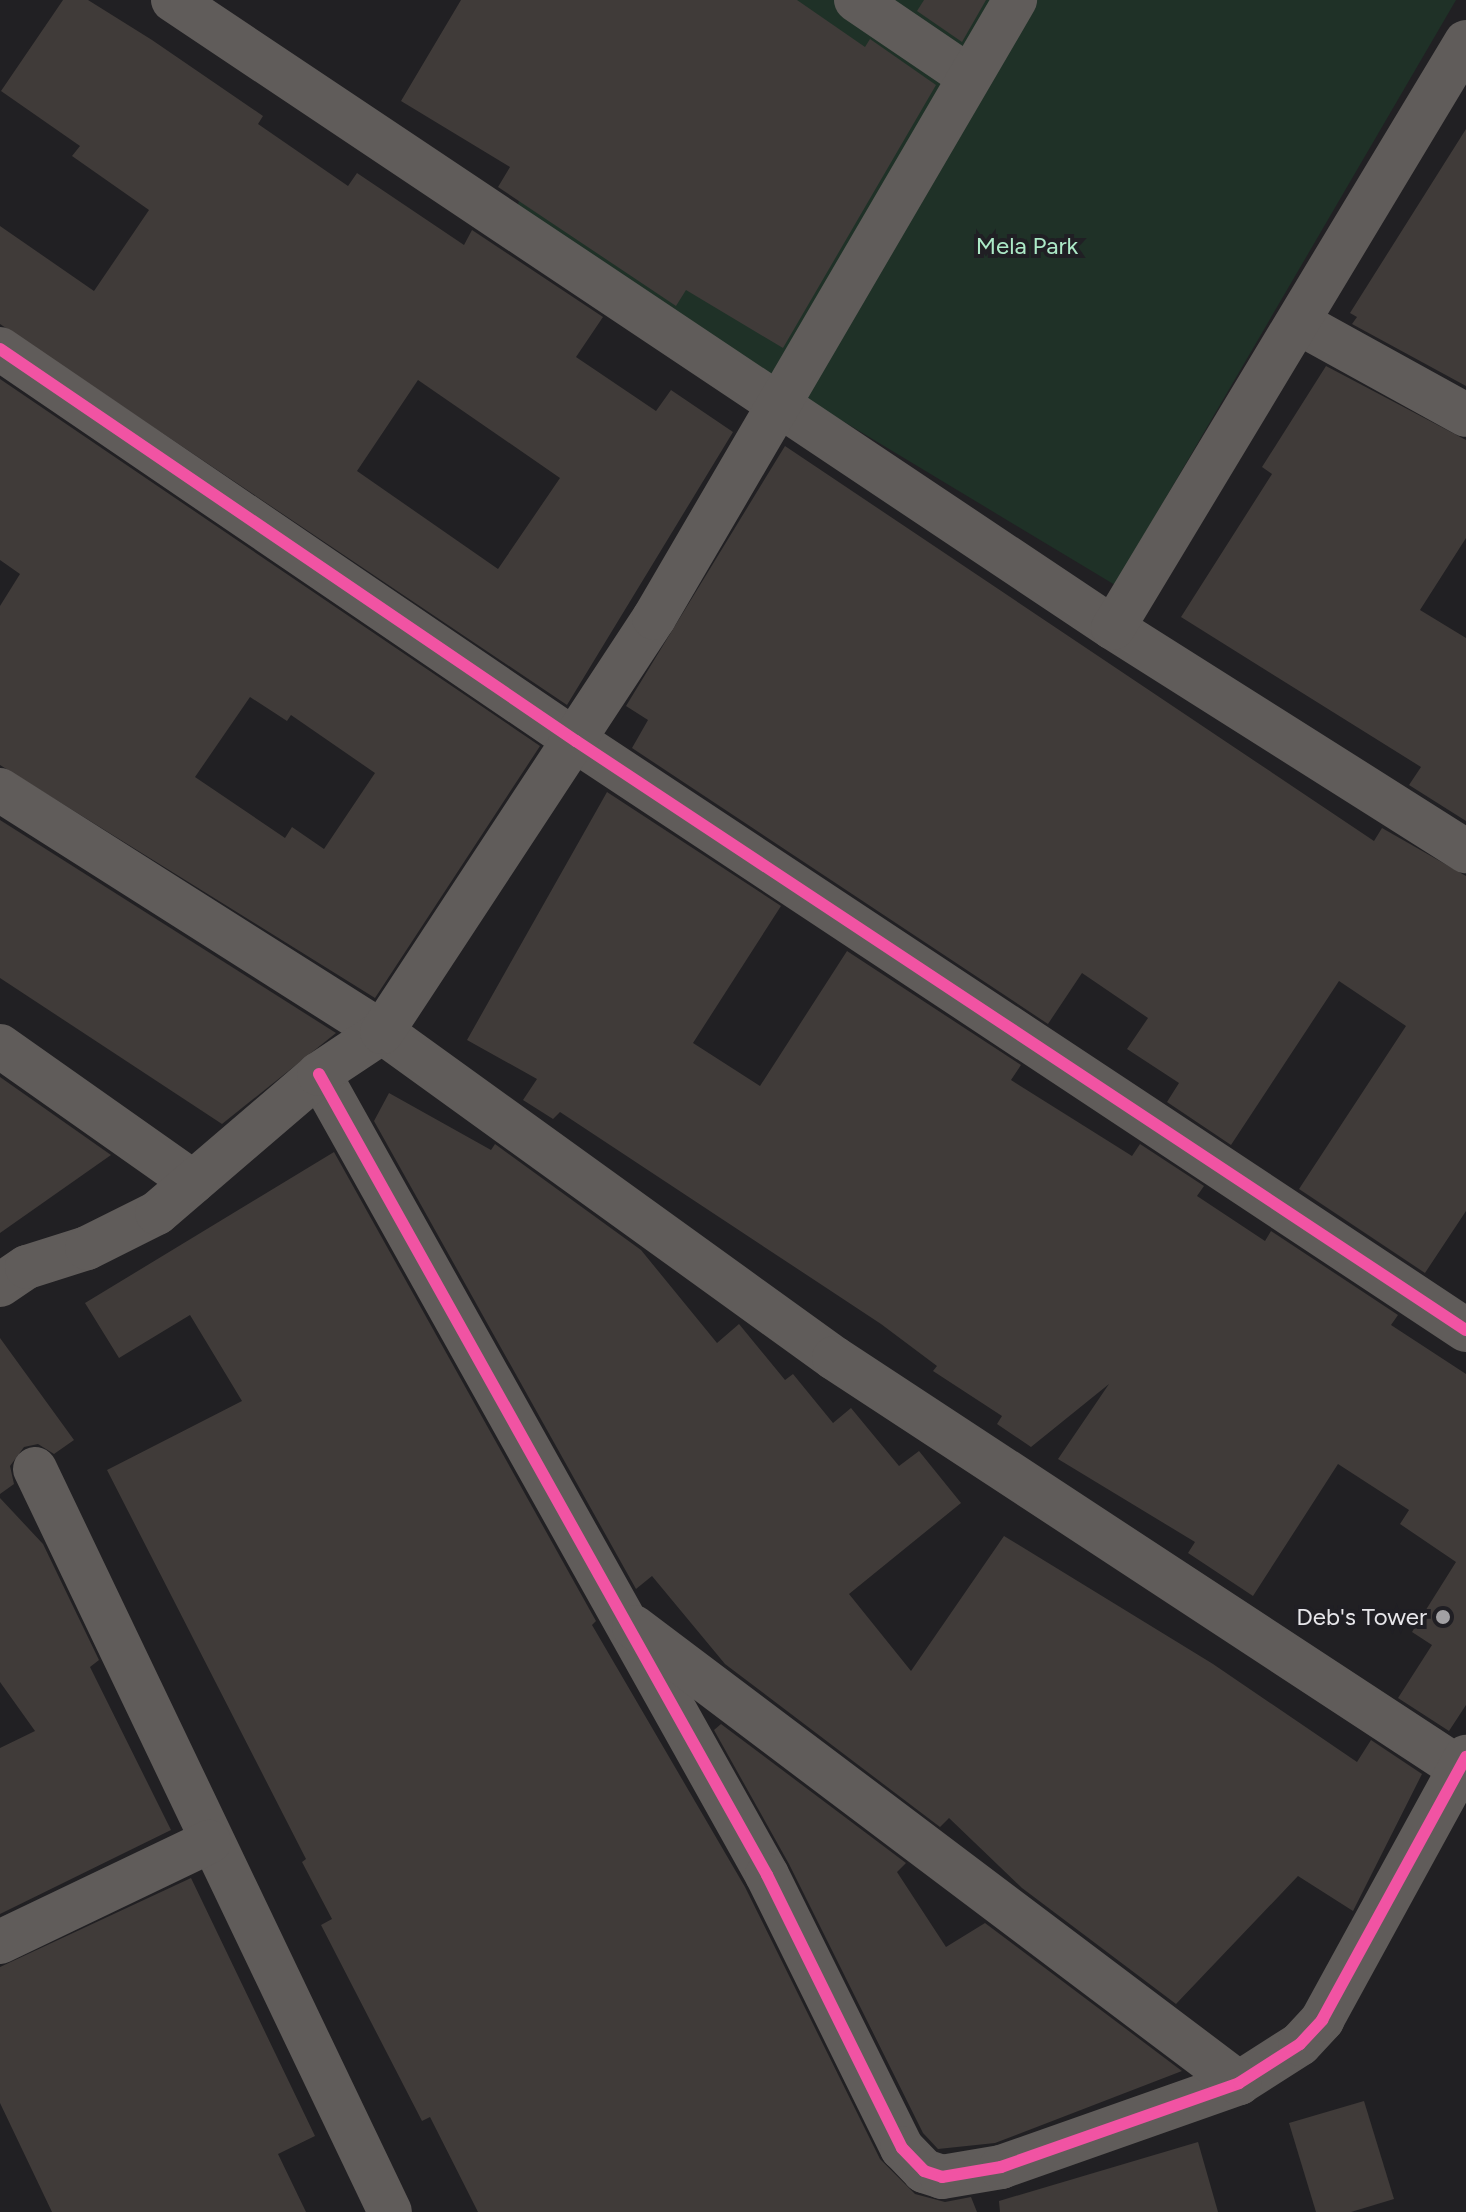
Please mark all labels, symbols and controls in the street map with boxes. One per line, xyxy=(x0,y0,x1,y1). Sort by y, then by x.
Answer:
park label: Mela Park xyxy=(976,232,1078,260)
place label: Deb's Tower xyxy=(1296,1603,1427,1631)
marker: Deb's Tower xyxy=(1434,1608,1452,1626)

